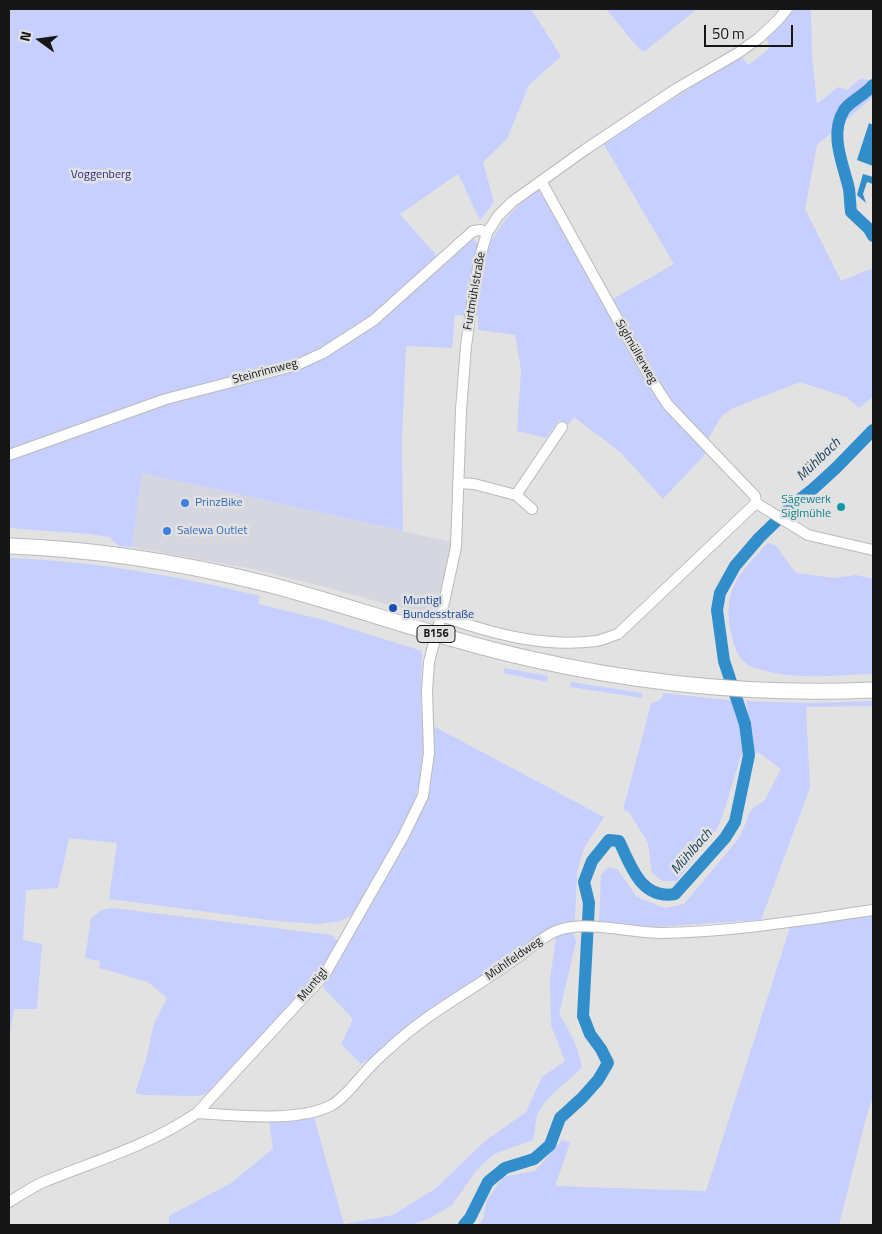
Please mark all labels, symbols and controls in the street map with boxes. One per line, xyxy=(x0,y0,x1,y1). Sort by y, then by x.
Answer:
north arrow xyxy=(15,15,65,65)
scale bar xyxy=(707,15,796,47)
text: 50 m xyxy=(712,22,745,45)
text: N xyxy=(14,29,36,44)
park label: Voggenberg xyxy=(71,168,131,182)
street label: Furtmühlstraße xyxy=(461,251,489,331)
street label: Siglmüllerweg xyxy=(612,317,660,387)
street label: Steinrinnweg xyxy=(231,356,299,388)
water label: Mühlbach xyxy=(794,435,844,485)
place label: Sägewerk Siglmühle xyxy=(781,493,831,521)
place label: PrinzBike xyxy=(195,496,242,510)
marker: PrinzBike xyxy=(179,497,191,509)
marker: Sägewerk Siglmühle xyxy=(835,501,847,513)
place label: Salewa Outlet xyxy=(177,524,248,538)
marker: Salewa Outlet xyxy=(161,525,173,537)
place label: Muntigl Bundesstraße xyxy=(403,594,474,622)
marker: Muntigl Bundesstraße xyxy=(387,602,399,614)
road number: B156 xyxy=(417,626,455,642)
water label: Mühlbach xyxy=(668,826,716,878)
street label: Mühlfeldweg xyxy=(483,934,545,984)
street label: Muntigl xyxy=(295,966,331,1004)

